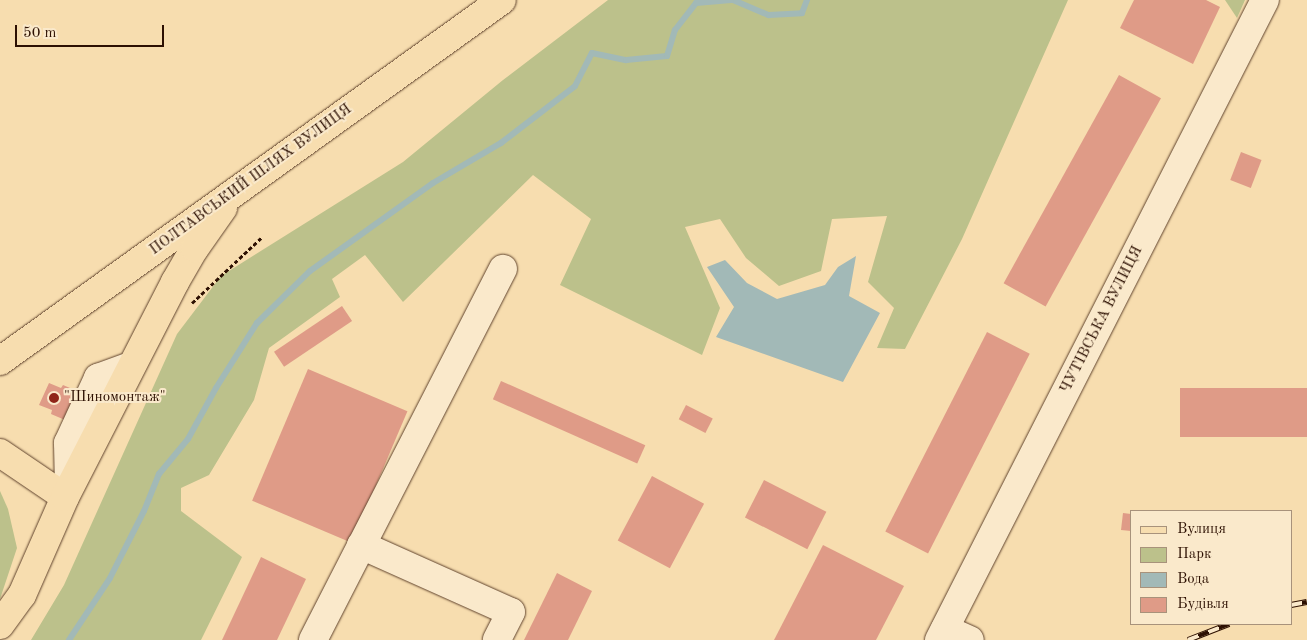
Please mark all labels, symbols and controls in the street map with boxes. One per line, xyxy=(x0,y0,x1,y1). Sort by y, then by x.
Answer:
scale bar xyxy=(18,15,166,47)
text: 50 m xyxy=(23,26,57,41)
street label: ПОЛТАВСЬКИЙ ШЛЯХ ВУЛИЦЯ xyxy=(146,101,356,259)
street label: ЧУТІВСЬКА ВУЛИЦЯ xyxy=(1057,243,1147,397)
place label: "Шиномонтаж" xyxy=(64,389,166,407)
marker: "Шиномонтаж" xyxy=(48,392,60,404)
legend xyxy=(1130,510,1292,625)
text: Вулиця xyxy=(1177,522,1226,537)
text: Парк xyxy=(1177,547,1212,562)
text: Вода xyxy=(1177,572,1209,587)
text: Будівля xyxy=(1177,597,1229,612)

